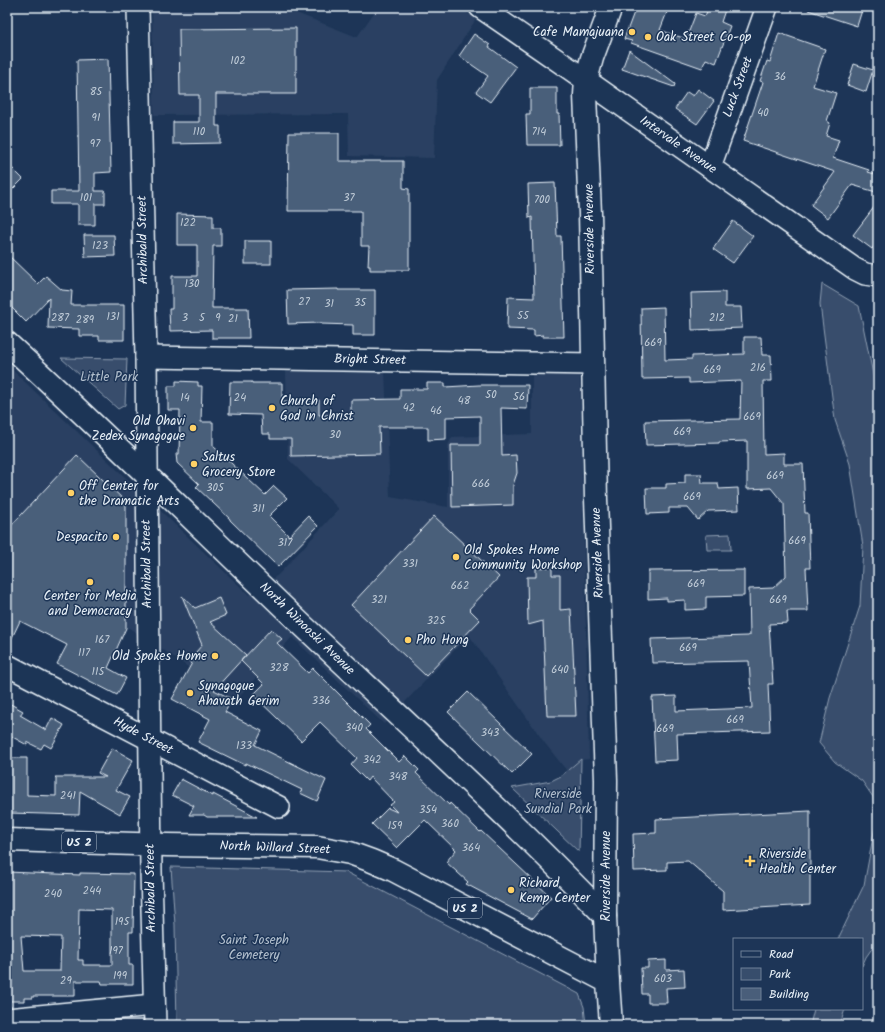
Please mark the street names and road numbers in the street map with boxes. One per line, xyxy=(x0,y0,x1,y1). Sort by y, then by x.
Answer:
street label: Luck Street xyxy=(717,53,759,120)
street label: Intervale Avenue xyxy=(635,111,721,180)
street label: Riverside Avenue xyxy=(579,183,601,275)
street label: Archibald Street xyxy=(132,194,154,285)
street label: Bright Street xyxy=(334,349,407,371)
street label: Riverside Avenue xyxy=(586,507,610,599)
street label: Archibald Street xyxy=(136,518,158,609)
street label: North Winooski Avenue xyxy=(254,578,360,681)
street label: Hyde Street xyxy=(109,711,178,761)
street label: Riverside Avenue xyxy=(596,830,617,921)
road number: US 2 xyxy=(62,832,96,852)
street label: North Willard Street xyxy=(219,836,332,860)
street label: Archibald Street xyxy=(140,842,162,933)
road number: US 2 xyxy=(448,898,482,918)

